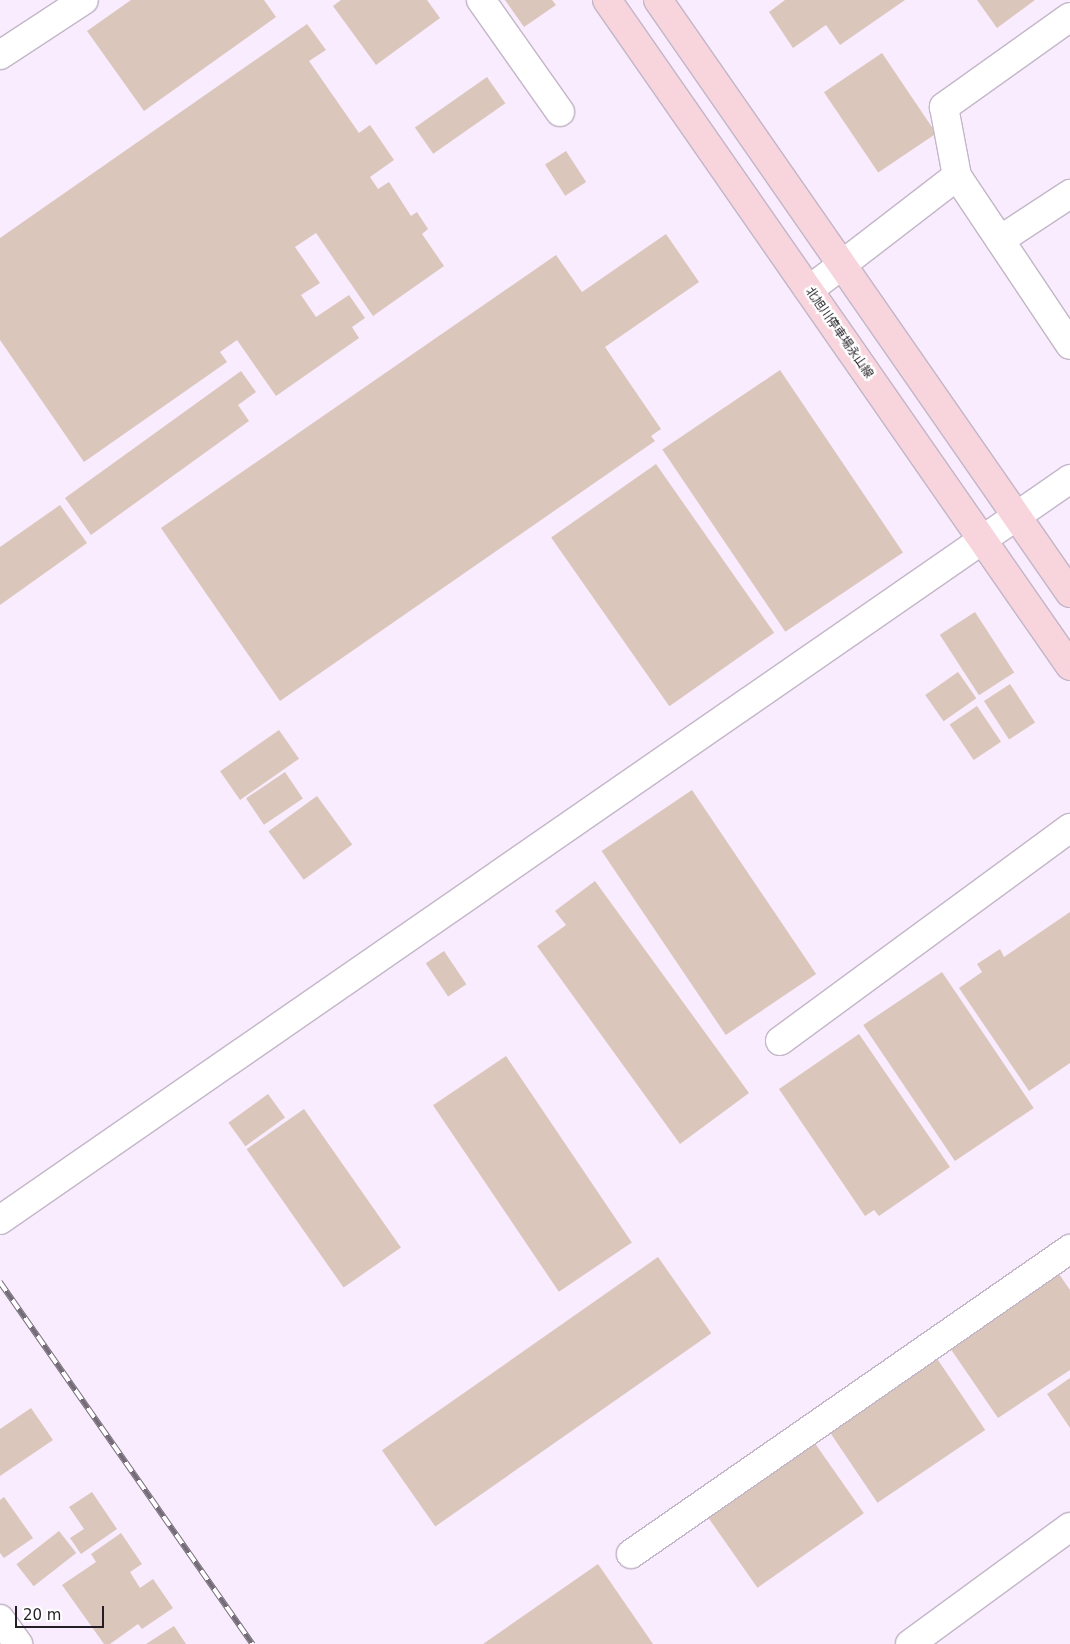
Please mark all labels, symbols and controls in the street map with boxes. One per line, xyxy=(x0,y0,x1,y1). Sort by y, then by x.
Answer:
street label: 北旭川停車場永山線 xyxy=(802,285,876,381)
scale bar xyxy=(18,1596,106,1628)
text: 20 m xyxy=(23,1606,61,1624)

